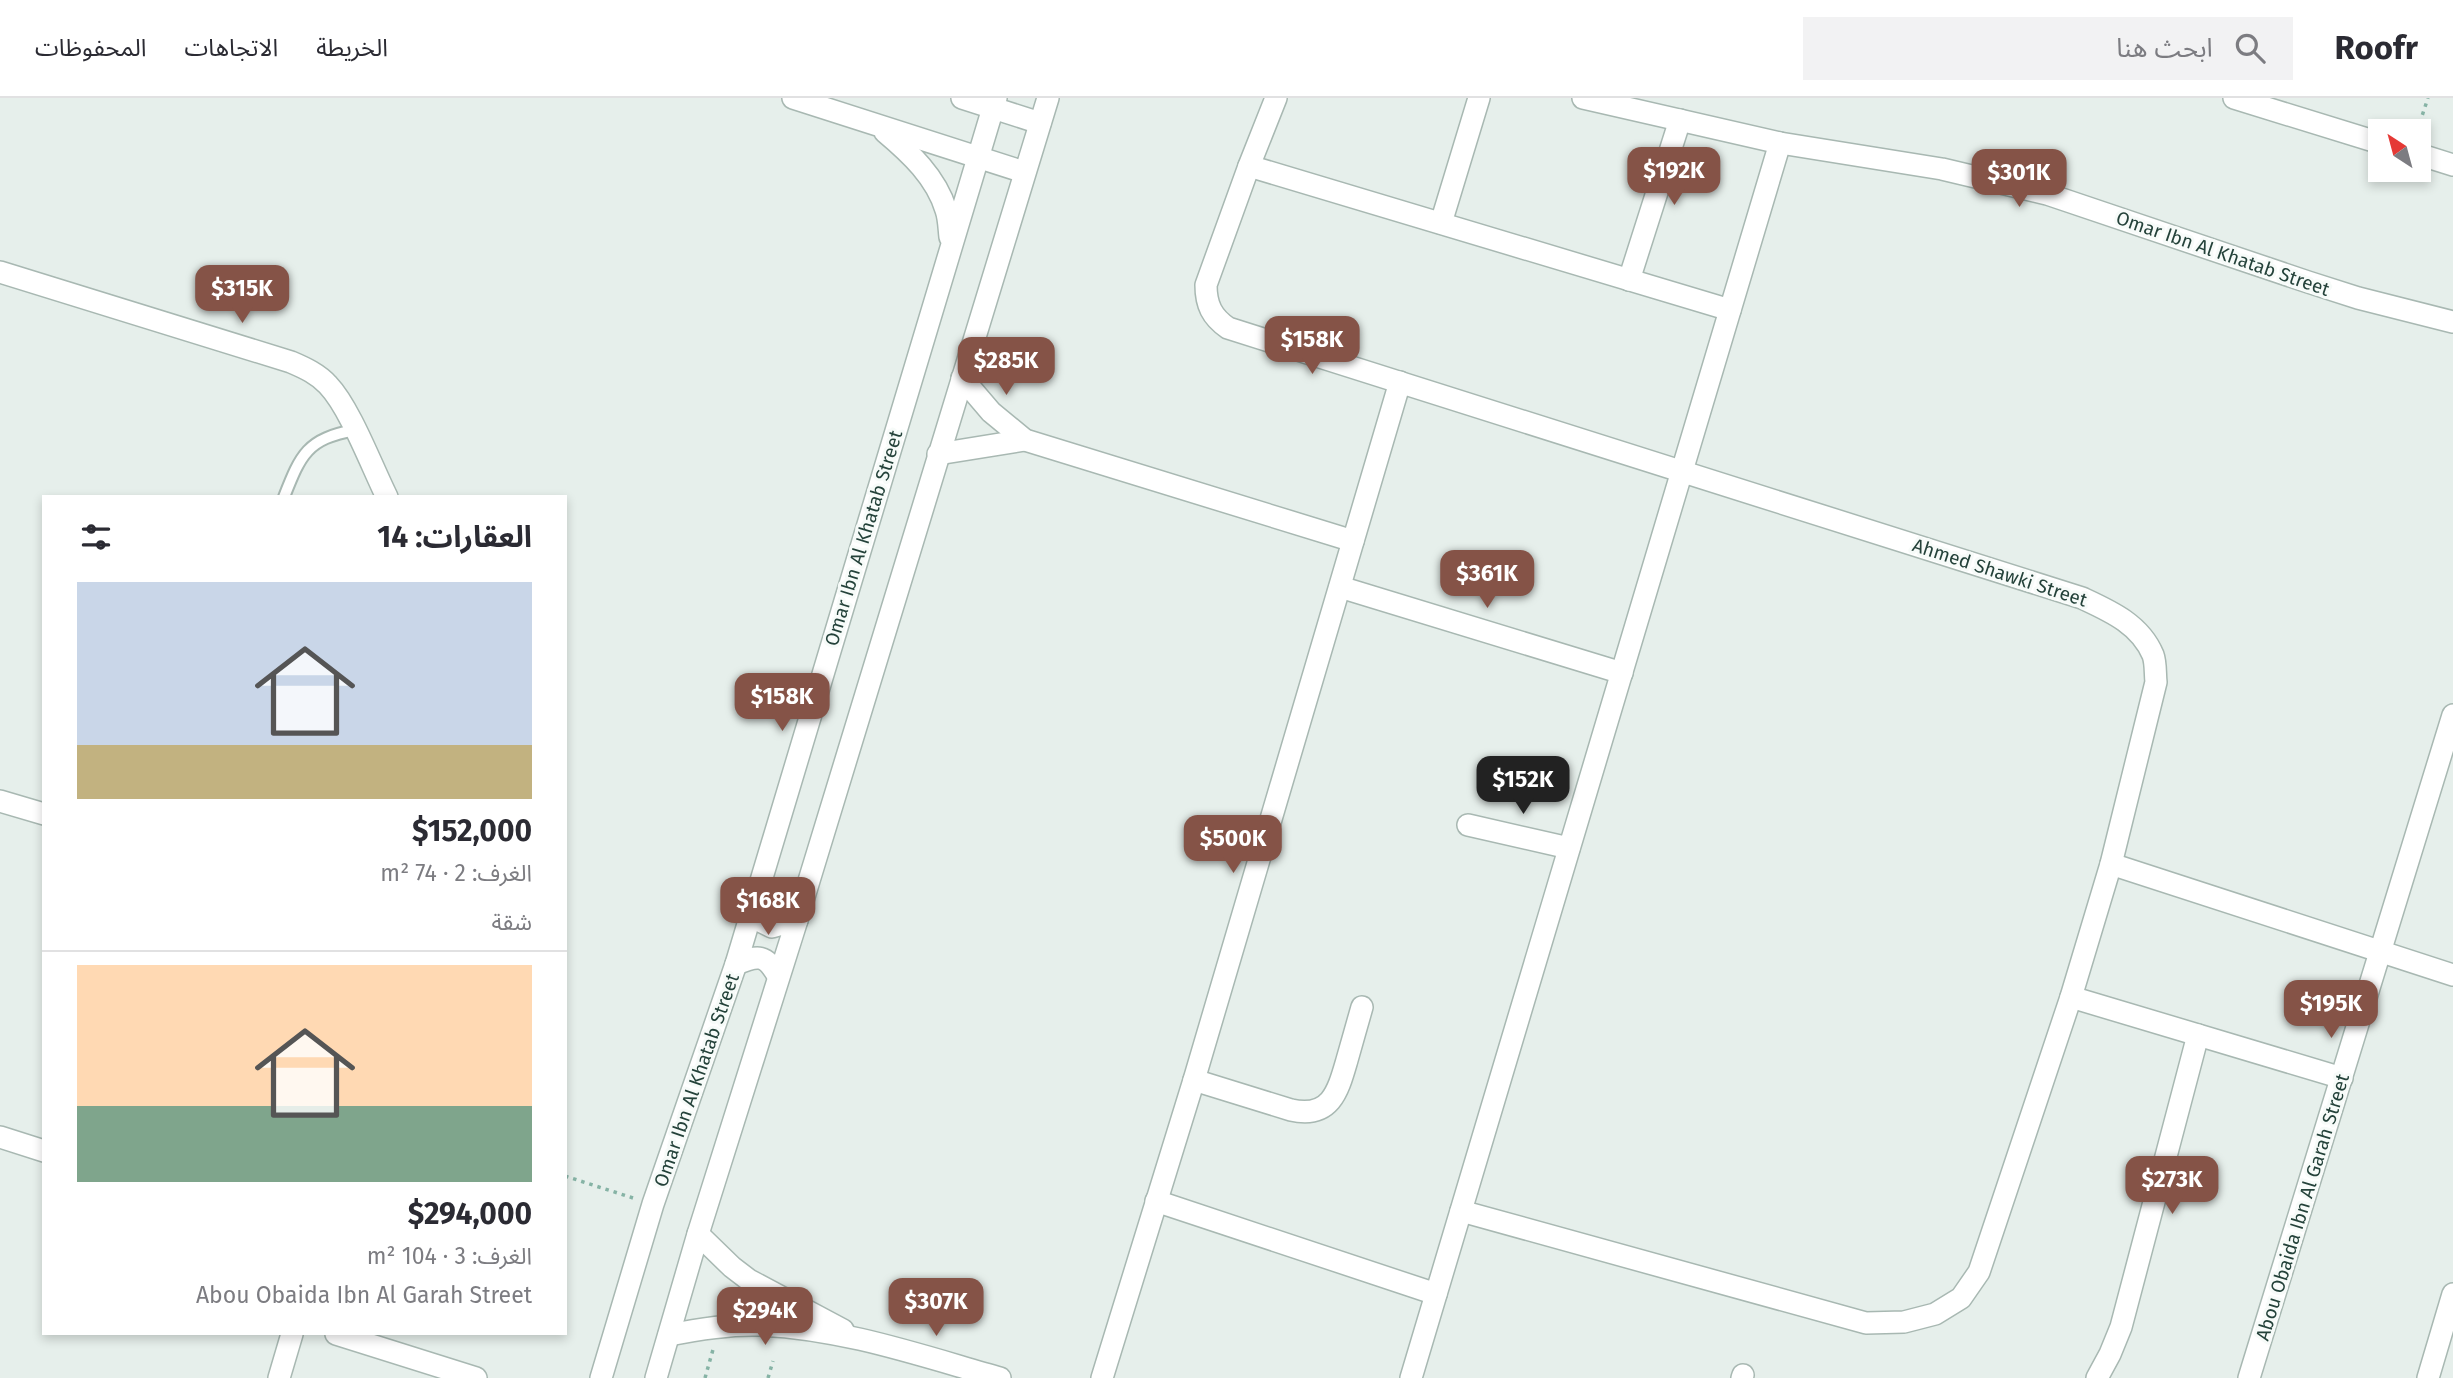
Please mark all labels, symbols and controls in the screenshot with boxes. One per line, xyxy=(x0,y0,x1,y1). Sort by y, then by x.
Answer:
search box xyxy=(1803,17,2293,80)
text: Roofr xyxy=(2335,28,2418,68)
icon: search xyxy=(2231,29,2269,67)
text: ابحث هنا xyxy=(2116,33,2213,64)
text: المحفوظات xyxy=(35,34,146,62)
text: الاتجاهات xyxy=(184,34,278,62)
text: الخريطة xyxy=(316,34,388,62)
north arrow xyxy=(2368,119,2431,182)
map controls xyxy=(2368,119,2431,182)
pin: $192K xyxy=(1625,148,1723,207)
pin: $301K xyxy=(1970,150,2068,209)
text: $192K xyxy=(1643,156,1705,184)
text: $301K xyxy=(1988,158,2050,186)
street label: Omar Ibn Al Khatab Street xyxy=(2113,206,2333,301)
pin: $315K xyxy=(193,266,291,325)
text: $315K xyxy=(211,274,273,302)
pin: $158K xyxy=(1263,316,1361,376)
text: $158K xyxy=(1281,325,1343,353)
pin: $285K xyxy=(957,338,1055,397)
text: $285K xyxy=(974,346,1038,374)
street label: Omar Ibn Al Khatab Street xyxy=(820,427,907,649)
icon: filters xyxy=(77,518,115,556)
text: العقارات: 14 xyxy=(377,519,532,555)
street label: Ahmed Shawki Street xyxy=(1910,533,2090,612)
pin: $361K xyxy=(1438,550,1536,610)
text: $361K xyxy=(1456,559,1518,587)
icon: home xyxy=(242,628,368,754)
pin: $158K xyxy=(733,674,831,733)
text: $158K xyxy=(751,682,813,710)
pin: $152K xyxy=(1474,756,1572,816)
text: $152K xyxy=(1493,765,1553,793)
text: $152,000 xyxy=(412,813,532,849)
pin: $500K xyxy=(1184,816,1282,875)
text: $500K xyxy=(1200,824,1266,852)
text: الغرف: 2 · 74 m² xyxy=(380,859,532,887)
pin: $168K xyxy=(719,878,817,937)
text: $168K xyxy=(736,886,800,914)
text: شقة xyxy=(491,908,532,936)
street label: Omar Ibn Al Khatab Street xyxy=(649,970,744,1190)
pin: $195K xyxy=(2282,981,2380,1040)
text: $195K xyxy=(2300,989,2362,1017)
icon: home xyxy=(242,1010,368,1136)
street label: Abou Obaida Ibn Al Garah Street xyxy=(2251,1071,2354,1343)
pin: $273K xyxy=(2123,1156,2221,1216)
text: $273K xyxy=(2141,1165,2203,1193)
text: $294,000 xyxy=(408,1196,532,1232)
text: الغرف: 3 · 104 m² xyxy=(367,1242,532,1270)
pin: $307K xyxy=(887,1278,985,1338)
text: Abou Obaida Ibn Al Garah Street xyxy=(196,1281,532,1309)
text: $307K xyxy=(905,1287,967,1315)
pin: $294K xyxy=(716,1288,814,1347)
text: $294K xyxy=(733,1296,797,1324)

